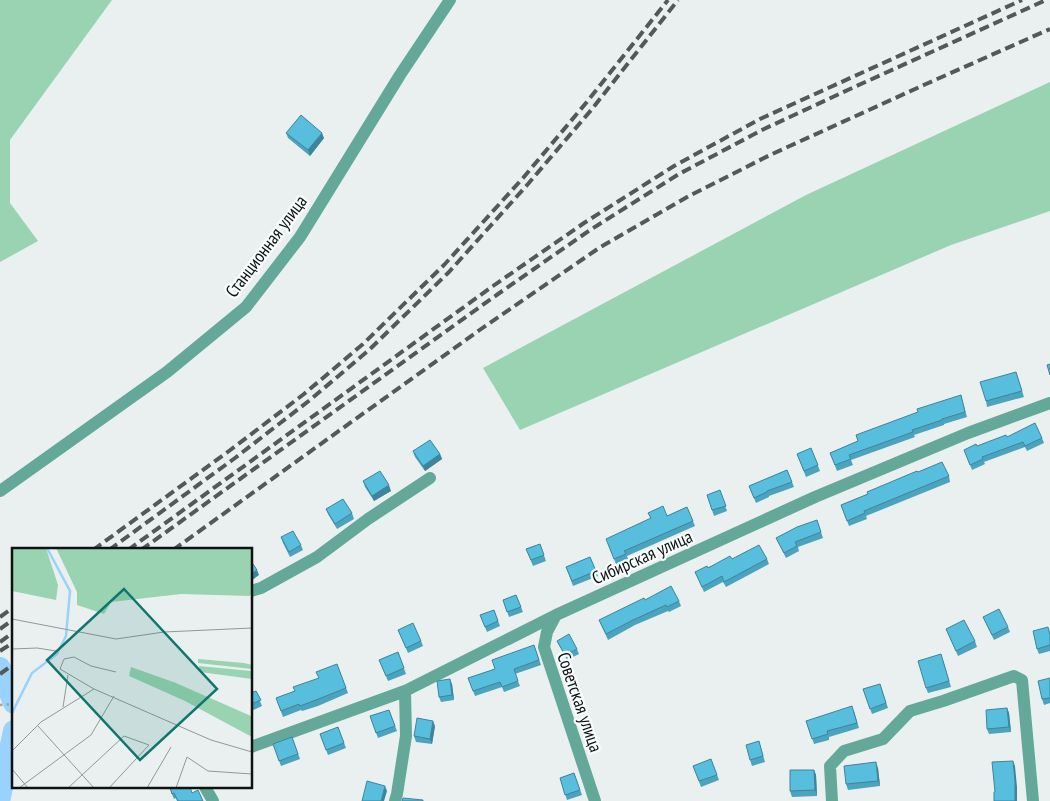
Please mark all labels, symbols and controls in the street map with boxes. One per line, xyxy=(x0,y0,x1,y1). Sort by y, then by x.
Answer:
street label: Станционная улица xyxy=(220,190,312,302)
street label: Сибирская улица xyxy=(588,525,696,589)
inset map xyxy=(12,548,252,788)
street label: Советская улица xyxy=(552,649,608,755)

